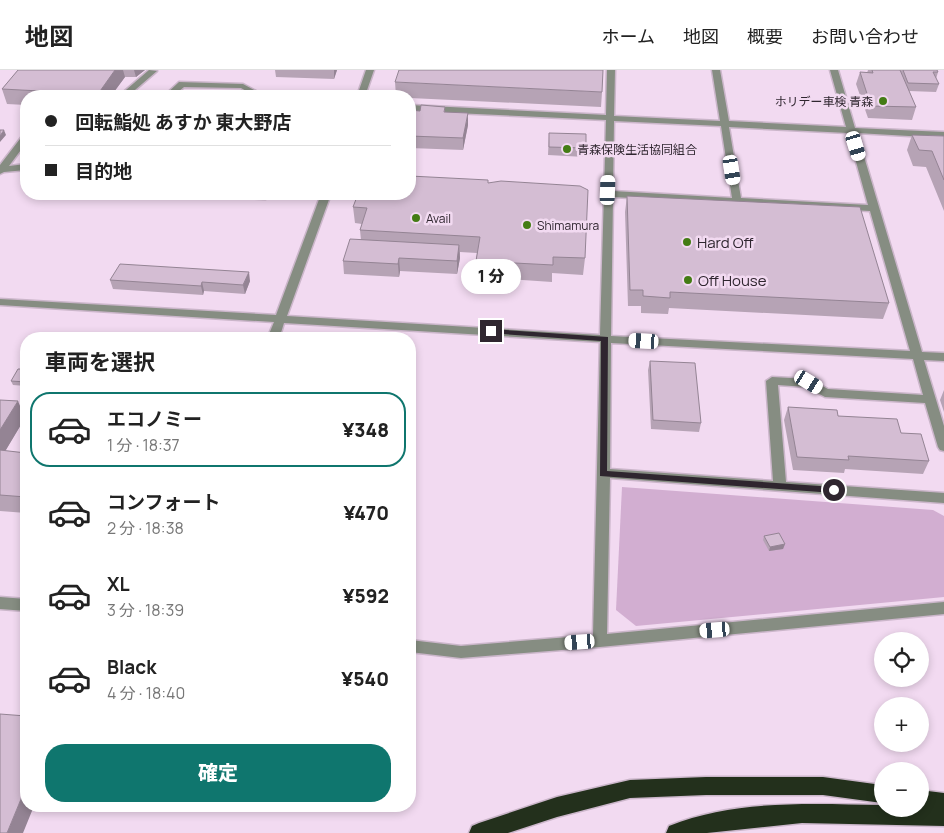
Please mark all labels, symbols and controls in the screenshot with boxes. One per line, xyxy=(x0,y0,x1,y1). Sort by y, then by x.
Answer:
text: 地図 xyxy=(25,19,73,52)
text: ホーム xyxy=(602,24,655,48)
text: 地図 xyxy=(683,24,719,48)
text: 概要 xyxy=(747,24,783,48)
text: お問い合わせ xyxy=(811,24,919,48)
place label: ホリデー車検 青森 xyxy=(775,93,873,110)
marker: ホリデー車検 青森 xyxy=(877,95,889,107)
text: 回転鮨処 あすか 東大野店 xyxy=(75,109,292,135)
car xyxy=(844,129,867,163)
place label: 青森保険生活協同組合 xyxy=(577,141,697,158)
marker: 青森保険生活協同組合 xyxy=(561,143,573,155)
car xyxy=(722,154,741,186)
text: 目的地 xyxy=(75,158,132,184)
car xyxy=(599,175,616,205)
place label: Avail xyxy=(426,210,451,227)
marker: Avail xyxy=(410,212,422,224)
place label: Shimamura xyxy=(537,217,599,234)
marker: Shimamura xyxy=(521,219,533,231)
place label: Hard Off xyxy=(697,232,754,253)
marker: Hard Off xyxy=(681,236,693,248)
callout: 1 分 xyxy=(461,258,521,294)
text: 1 分 xyxy=(478,265,504,287)
place label: Off House xyxy=(698,270,767,291)
marker: Off House xyxy=(682,274,694,286)
route end xyxy=(480,320,502,342)
car xyxy=(628,333,659,349)
text: 車両を選択 xyxy=(45,347,155,377)
car xyxy=(792,368,825,396)
text: エコノミー xyxy=(107,406,202,432)
icon: car xyxy=(47,407,92,452)
text: ¥348 xyxy=(342,417,389,443)
text: 1 分 · 18:37 xyxy=(107,434,180,456)
route start xyxy=(823,479,845,501)
text: コンフォート xyxy=(107,489,220,515)
icon: car xyxy=(47,490,92,535)
text: ¥470 xyxy=(344,500,389,526)
text: 2 分 · 18:38 xyxy=(107,517,184,539)
text: XL xyxy=(107,571,130,597)
icon: car xyxy=(47,573,92,618)
text: ¥592 xyxy=(343,583,389,609)
text: 3 分 · 18:39 xyxy=(107,599,184,621)
car xyxy=(699,621,730,639)
map controls xyxy=(874,632,929,817)
button: locate xyxy=(874,632,929,687)
car xyxy=(564,633,595,651)
text: Black xyxy=(107,654,156,680)
icon: car xyxy=(47,656,92,701)
text: ¥540 xyxy=(341,666,389,692)
text: 4 分 · 18:40 xyxy=(107,682,185,704)
button: + xyxy=(874,697,929,752)
button: 確定 xyxy=(45,744,391,802)
button: − xyxy=(874,762,929,817)

